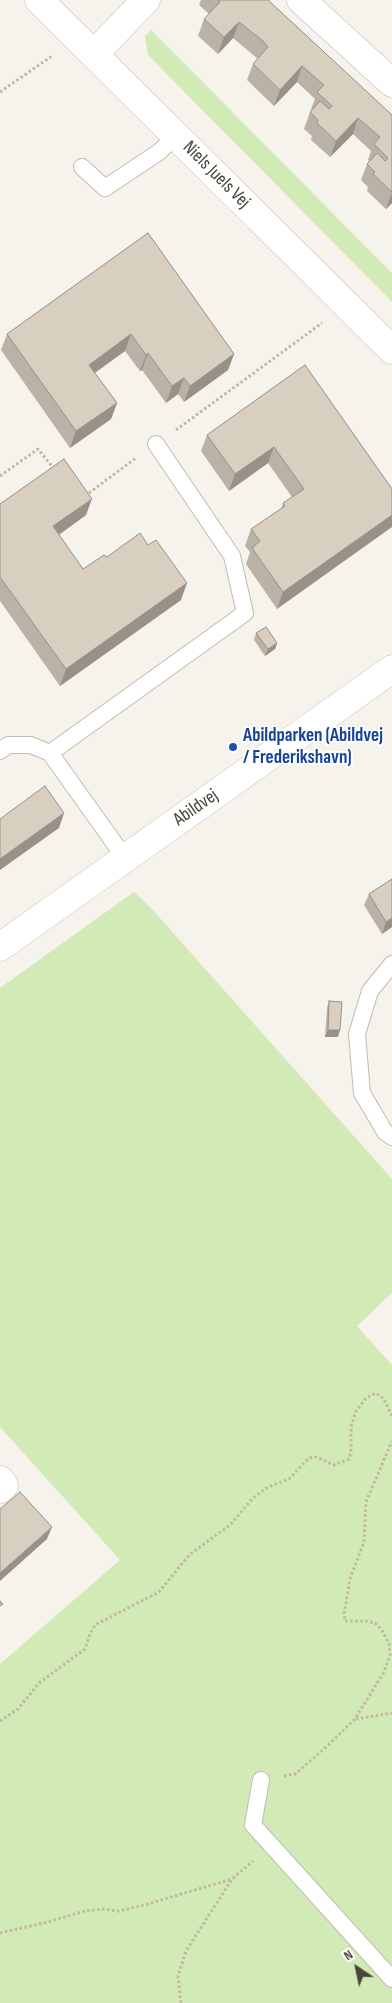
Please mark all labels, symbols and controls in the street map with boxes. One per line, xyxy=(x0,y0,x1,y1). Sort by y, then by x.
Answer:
street label: Niels Juels Vej xyxy=(178,137,254,213)
place label: Abildparken (Abildvej / Frederikshavn) xyxy=(243,725,383,769)
marker: Abildparken (Abildvej / Frederikshavn) xyxy=(227,741,239,753)
street label: Abildvej xyxy=(169,784,223,832)
north arrow xyxy=(332,1943,382,1993)
text: N xyxy=(340,1946,356,1964)

